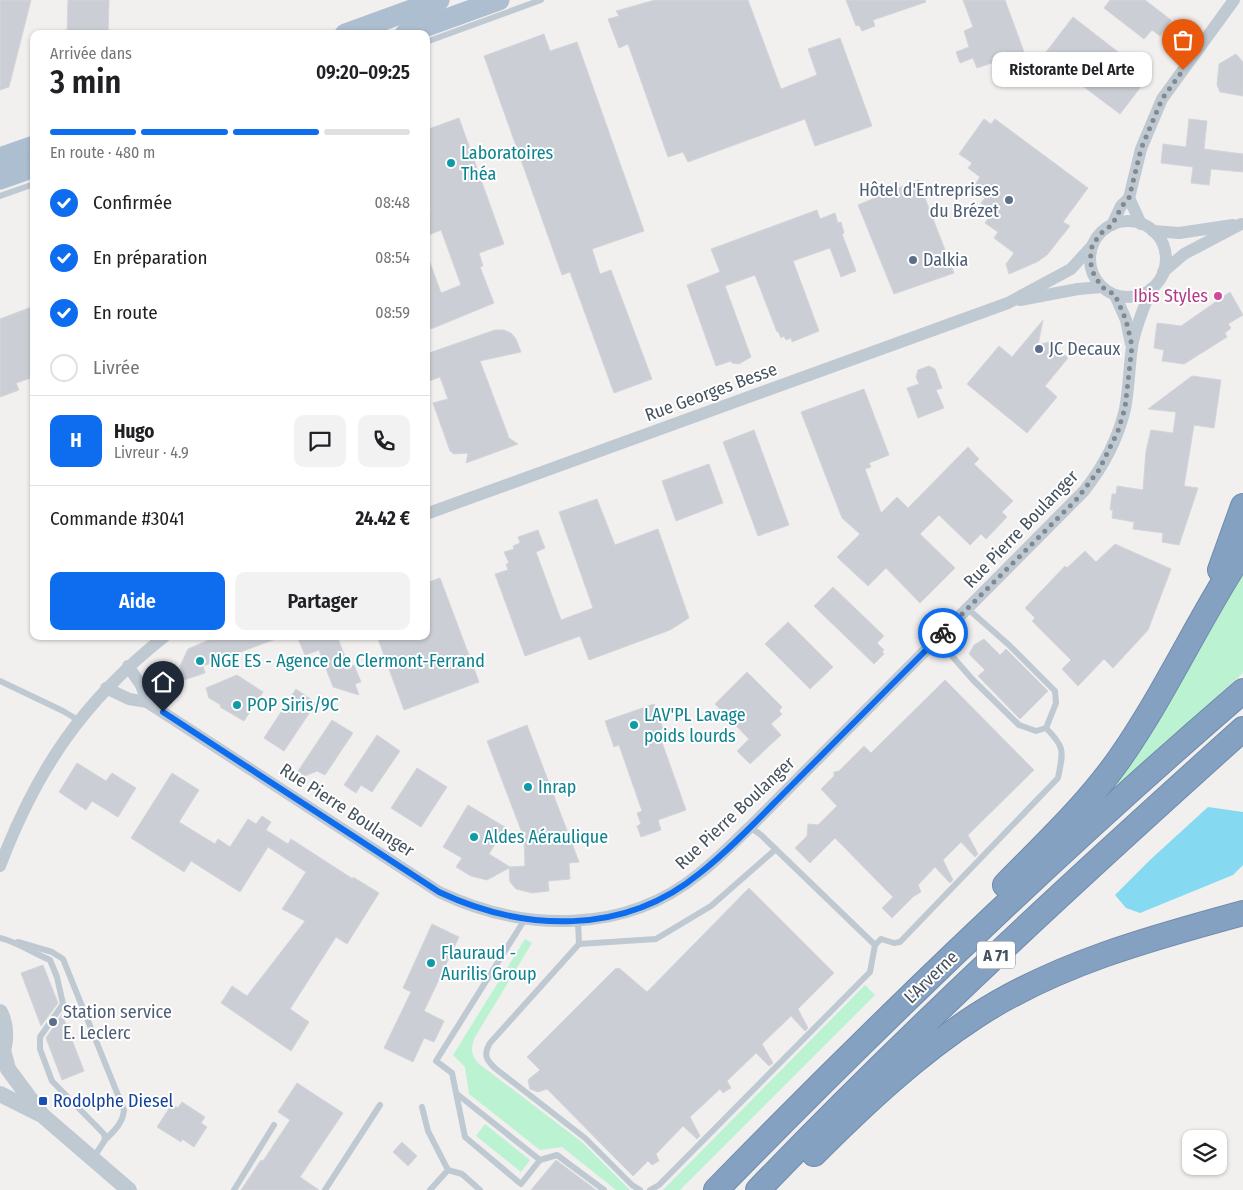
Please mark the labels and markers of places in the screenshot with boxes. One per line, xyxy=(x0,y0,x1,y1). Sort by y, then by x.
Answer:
pin xyxy=(1162,19,1204,70)
callout: Ristorante Del Arte xyxy=(993,52,1153,88)
place label: Laboratoires Théa xyxy=(461,142,554,185)
marker: Laboratoires Théa xyxy=(445,157,457,169)
place label: Hôtel d'Entreprises du Brézet xyxy=(859,179,999,222)
marker: Hôtel d'Entreprises du Brézet xyxy=(1003,194,1015,206)
place label: Dalkia xyxy=(923,249,969,271)
marker: Dalkia xyxy=(907,254,919,266)
place label: Ibis Styles xyxy=(1133,285,1208,307)
marker: Ibis Styles xyxy=(1212,290,1224,302)
place label: JC Decaux xyxy=(1049,338,1120,360)
marker: JC Decaux xyxy=(1033,343,1045,355)
place label: NGE ES - Agence de Clermont-Ferrand xyxy=(210,650,485,672)
marker: NGE ES - Agence de Clermont-Ferrand xyxy=(194,655,206,667)
pin xyxy=(142,661,184,712)
place label: POP Siris/9C xyxy=(247,694,339,716)
marker: POP Siris/9C xyxy=(231,699,243,711)
place label: LAV'PL Lavage poids lourds xyxy=(644,704,746,747)
marker: LAV'PL Lavage poids lourds xyxy=(628,719,640,731)
place label: Inrap xyxy=(538,776,576,798)
marker: Inrap xyxy=(522,781,534,793)
place label: Aldes Aéraulique xyxy=(484,826,608,848)
marker: Aldes Aéraulique xyxy=(468,831,480,843)
place label: Flauraud - Aurilis Group xyxy=(441,942,536,985)
marker: Flauraud - Aurilis Group xyxy=(425,957,437,969)
place label: Station service E. Leclerc xyxy=(63,1001,172,1044)
marker: Station service E. Leclerc xyxy=(47,1016,59,1028)
place label: Rodolphe Diesel xyxy=(53,1090,174,1112)
marker: Rodolphe Diesel xyxy=(37,1095,49,1107)

